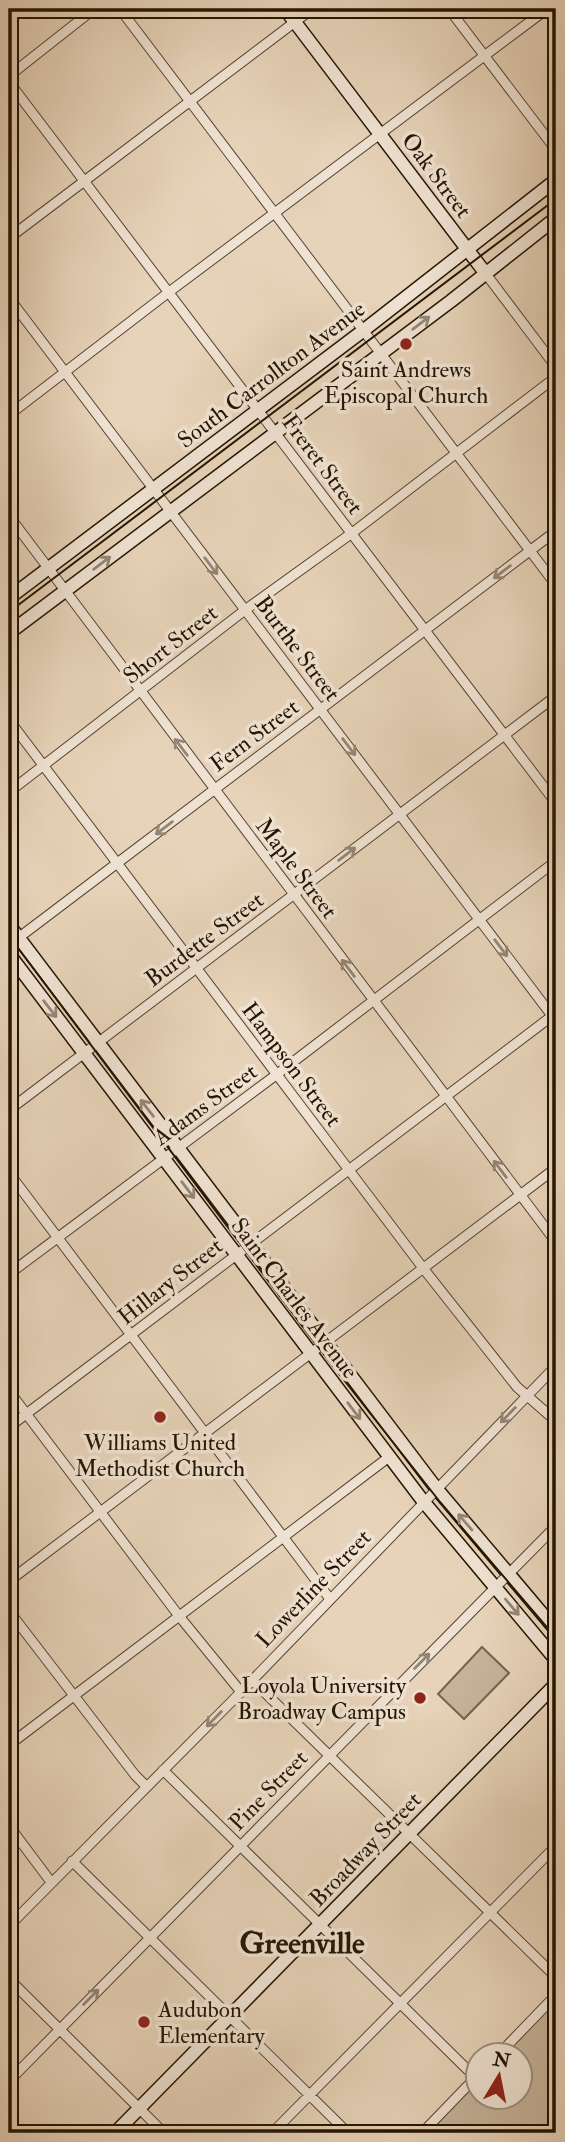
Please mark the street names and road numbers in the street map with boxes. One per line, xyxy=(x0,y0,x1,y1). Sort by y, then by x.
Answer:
street label: Oak Street xyxy=(395,127,478,224)
street label: South Carrollton Avenue xyxy=(172,294,371,454)
street label: Freret Street xyxy=(276,409,370,520)
street label: Burthe Street xyxy=(248,590,347,707)
street label: Short Street xyxy=(117,598,223,690)
street label: Fern Street xyxy=(204,692,305,778)
street label: Maple Street xyxy=(248,812,344,925)
street label: Burdette Street xyxy=(139,885,269,993)
street label: Hampson Street xyxy=(234,996,348,1133)
street label: Adams Street xyxy=(147,1057,263,1152)
street label: Saint Charles Avenue xyxy=(225,1212,365,1385)
street label: Hillary Street xyxy=(112,1231,229,1331)
street label: Lowerline Street xyxy=(250,1523,377,1654)
street label: Pine Street xyxy=(223,1744,314,1837)
street label: Broadway Street xyxy=(303,1786,428,1913)

